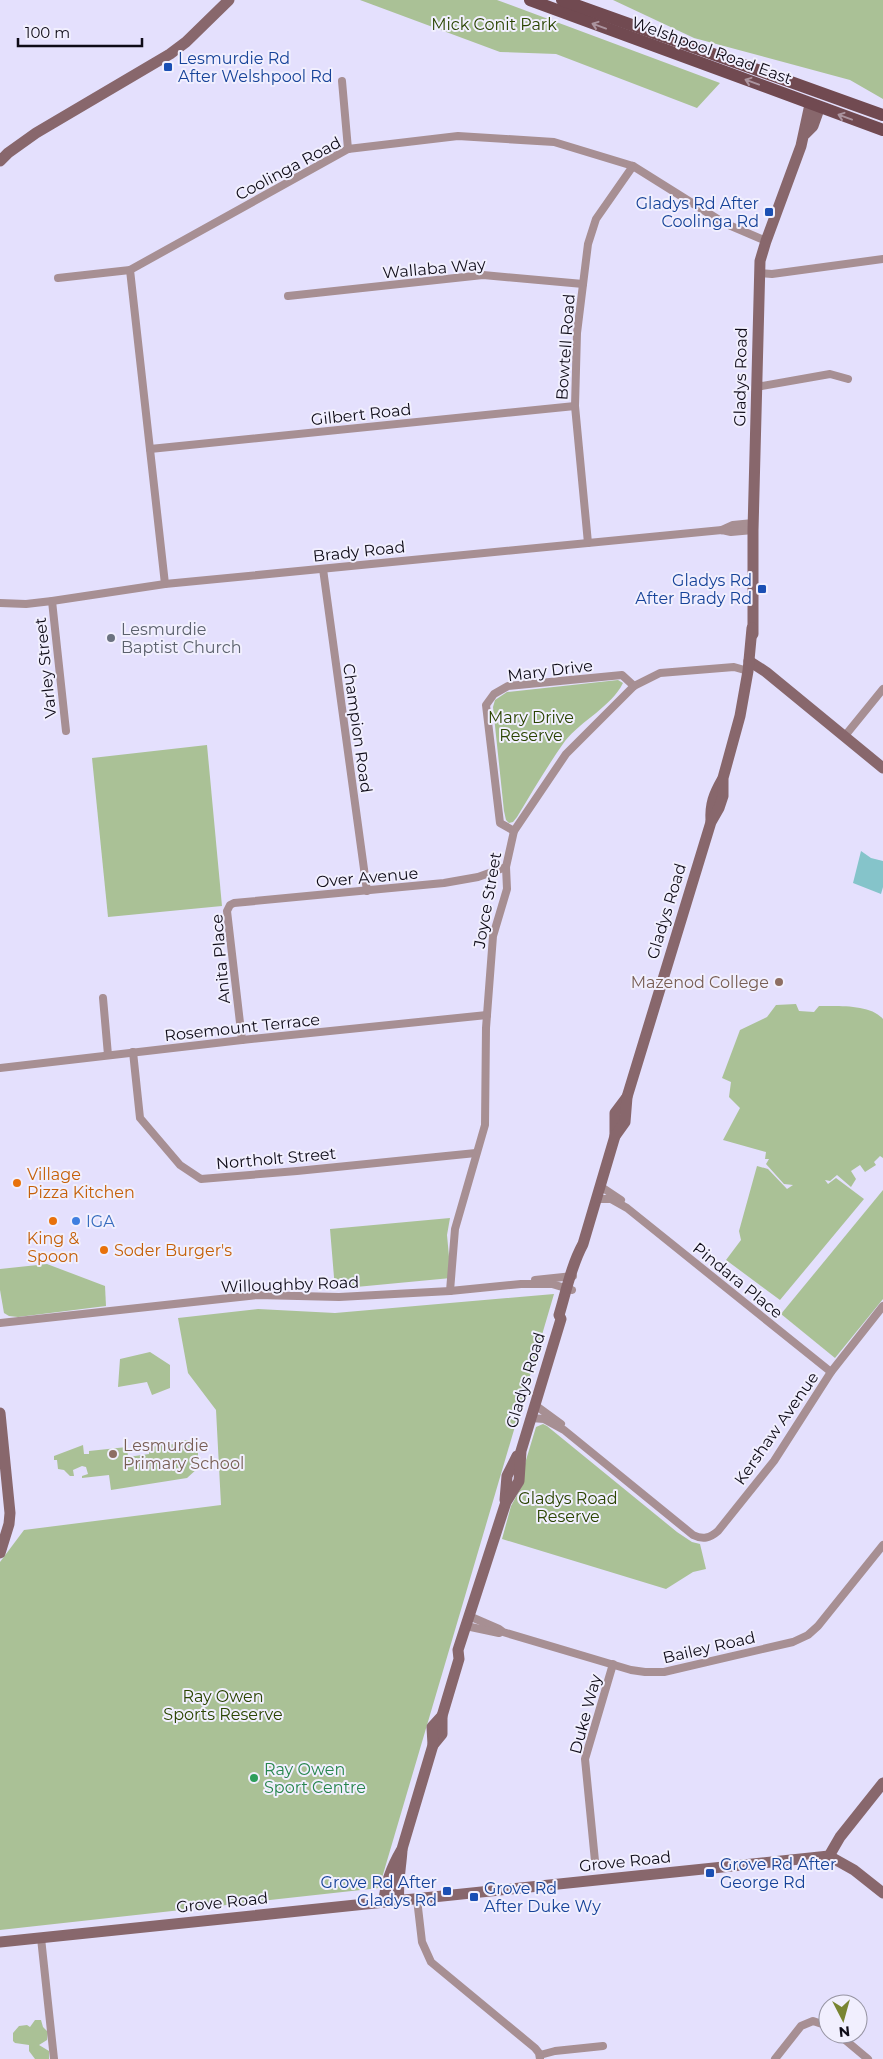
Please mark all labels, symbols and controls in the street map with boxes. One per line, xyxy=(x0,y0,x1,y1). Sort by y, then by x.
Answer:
street label: Welshpool Road East xyxy=(629,13,795,89)
scale bar xyxy=(18,15,141,47)
park label: Mick Conit Park xyxy=(431,15,557,34)
one-way arrow xyxy=(592,21,608,30)
text: 100 m xyxy=(25,23,70,42)
place label: Lesmurdie Rd After Welshpool Rd xyxy=(178,49,333,86)
marker: Lesmurdie Rd After Welshpool Rd xyxy=(162,61,174,73)
one-way arrow xyxy=(745,77,760,86)
one-way arrow xyxy=(838,112,853,121)
street label: Coolinga Road xyxy=(232,133,344,204)
place label: Gladys Rd After Coolinga Rd xyxy=(636,194,759,231)
marker: Gladys Rd After Coolinga Rd xyxy=(763,206,775,218)
street label: Wallaba Way xyxy=(382,254,487,282)
street label: Bowtell Road xyxy=(552,293,579,401)
street label: Gladys Road xyxy=(730,327,751,427)
street label: Gilbert Road xyxy=(310,400,412,429)
street label: Brady Road xyxy=(312,537,406,566)
place label: Gladys Rd After Brady Rd xyxy=(635,571,752,608)
marker: Gladys Rd After Brady Rd xyxy=(756,583,768,595)
street label: Varley Street xyxy=(31,616,60,719)
place label: Lesmurdie Baptist Church xyxy=(121,620,241,657)
marker: Lesmurdie Baptist Church xyxy=(105,632,117,644)
street label: Mary Drive xyxy=(506,656,594,685)
street label: Champion Road xyxy=(339,662,376,794)
park label: Mary Drive Reserve xyxy=(488,708,574,745)
street label: Joyce Street xyxy=(470,850,505,951)
street label: Gladys Road xyxy=(643,861,690,961)
street label: Over Avenue xyxy=(315,864,419,891)
street label: Anita Place xyxy=(207,913,234,1005)
place label: Mazenod College xyxy=(631,973,769,992)
marker: Mazenod College xyxy=(773,976,785,988)
street label: Rosemount Terrace xyxy=(163,1010,321,1045)
street label: Northolt Street xyxy=(215,1144,337,1173)
place label: Village Pizza Kitchen xyxy=(27,1165,135,1202)
marker: Village Pizza Kitchen xyxy=(11,1177,23,1189)
place label: IGA xyxy=(86,1212,115,1231)
marker: King & Spoon xyxy=(47,1215,59,1227)
marker: IGA xyxy=(70,1215,82,1227)
place label: King & Spoon xyxy=(27,1229,79,1266)
street label: Pindara Place xyxy=(689,1238,786,1322)
place label: Soder Burger's xyxy=(114,1241,232,1260)
marker: Soder Burger's xyxy=(98,1244,110,1256)
street label: Willoughby Road xyxy=(221,1273,359,1296)
street label: Gladys Road xyxy=(502,1330,549,1430)
street label: Kershaw Avenue xyxy=(730,1368,823,1488)
place label: Lesmurdie Primary School xyxy=(123,1436,244,1473)
marker: Lesmurdie Primary School xyxy=(107,1448,119,1460)
park label: Gladys Road Reserve xyxy=(518,1489,618,1526)
street label: Bailey Road xyxy=(661,1628,757,1667)
street label: Duke Way xyxy=(566,1672,605,1756)
park label: Ray Owen Sports Reserve xyxy=(163,1687,283,1724)
place label: Ray Owen Sport Centre xyxy=(264,1760,366,1797)
marker: Ray Owen Sport Centre xyxy=(248,1772,260,1784)
street label: Grove Road xyxy=(578,1847,672,1876)
place label: Grove Rd After George Rd xyxy=(720,1855,836,1892)
marker: Grove Rd After George Rd xyxy=(704,1867,716,1879)
place label: Grove Rd After Gladys Rd xyxy=(321,1873,437,1910)
place label: Grove Rd After Duke Wy xyxy=(484,1879,601,1916)
marker: Grove Rd After Gladys Rd xyxy=(441,1885,453,1897)
street label: Grove Road xyxy=(175,1888,269,1917)
marker: Grove Rd After Duke Wy xyxy=(468,1891,480,1903)
north arrow xyxy=(818,1994,868,2044)
text: N xyxy=(838,2022,851,2041)

